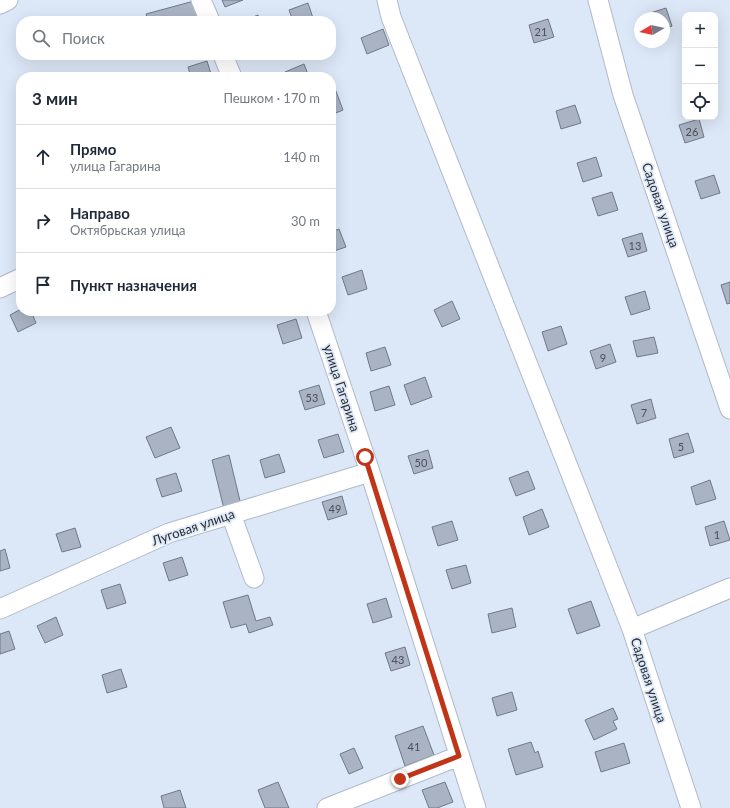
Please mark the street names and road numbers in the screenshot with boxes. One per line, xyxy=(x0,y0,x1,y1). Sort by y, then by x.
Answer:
street label: Садовая улица xyxy=(639,161,683,249)
street label: улица Гагарина xyxy=(320,342,364,434)
street label: Луговая улица xyxy=(149,505,237,549)
street label: Садовая улица xyxy=(628,635,670,725)

